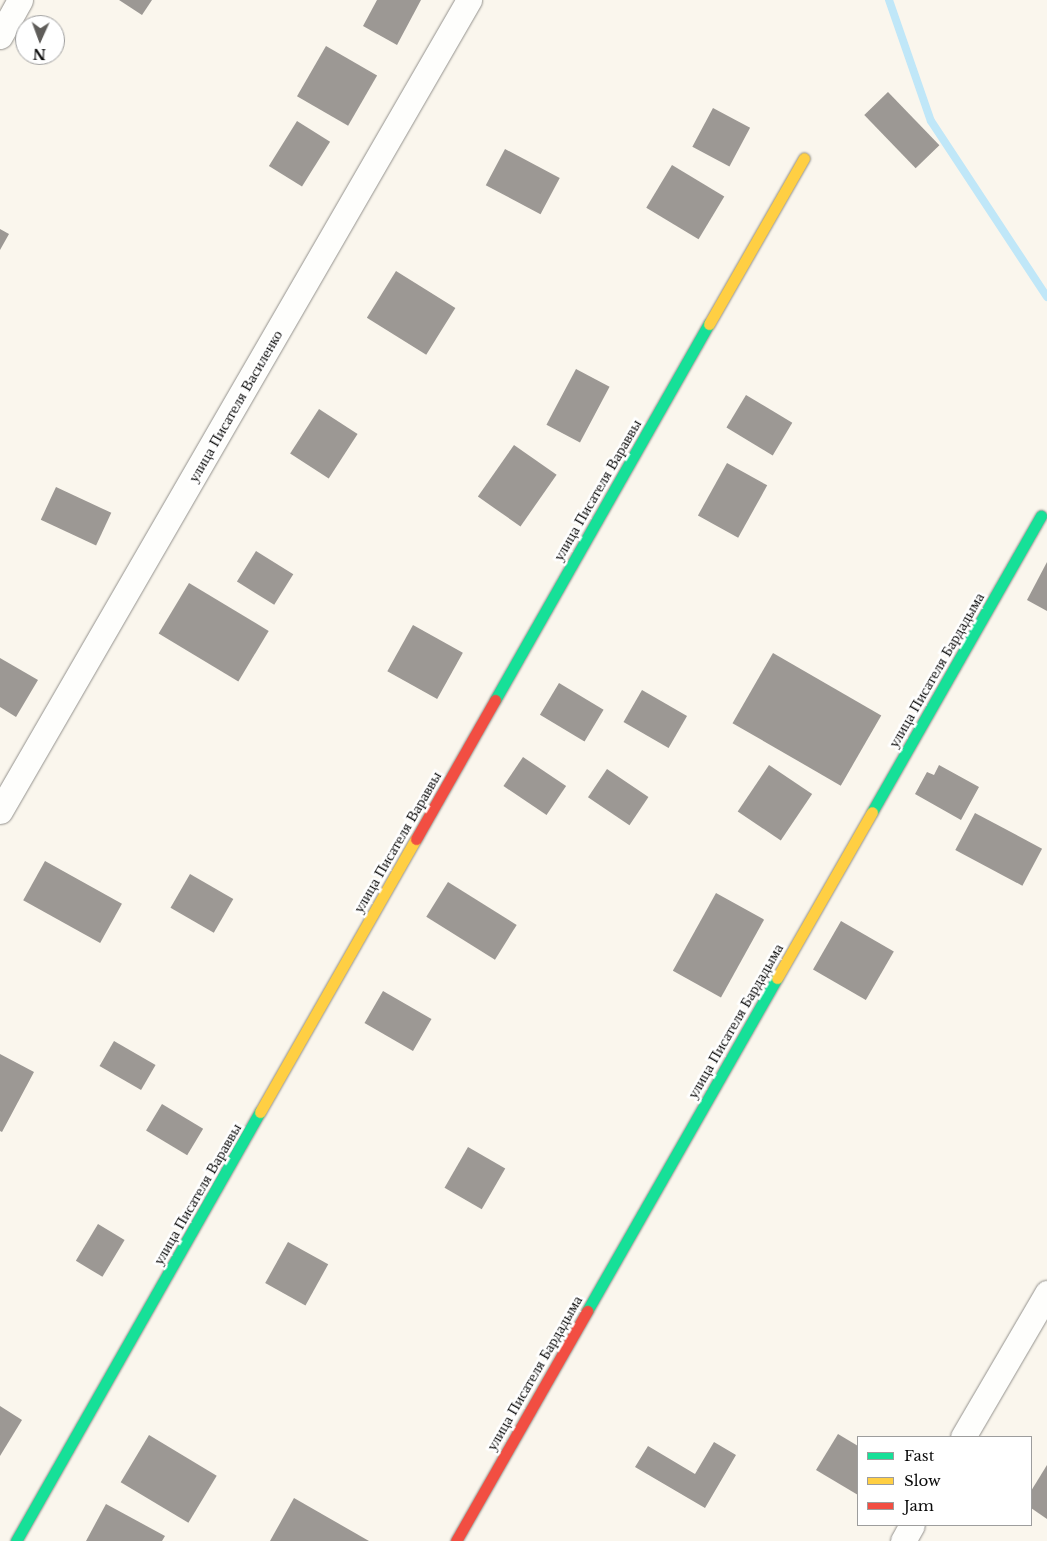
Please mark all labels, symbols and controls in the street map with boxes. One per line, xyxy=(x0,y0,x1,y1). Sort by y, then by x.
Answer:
north arrow xyxy=(15,15,65,65)
text: N xyxy=(33,45,46,63)
street label: улица Писателя Василенко xyxy=(184,327,286,485)
street label: улица Писателя Вараввы xyxy=(549,416,645,564)
street label: улица Писателя Бардадыма xyxy=(884,589,988,751)
street label: улица Писателя Вараввы xyxy=(349,768,445,916)
street label: улица Писателя Бардадыма xyxy=(683,940,787,1102)
street label: улица Писателя Вараввы xyxy=(149,1120,245,1268)
street label: улица Писателя Бардадыма xyxy=(482,1292,586,1454)
legend xyxy=(857,1436,1032,1526)
text: Fast xyxy=(904,1446,934,1465)
text: Slow xyxy=(904,1471,941,1490)
text: Jam xyxy=(904,1496,934,1515)

